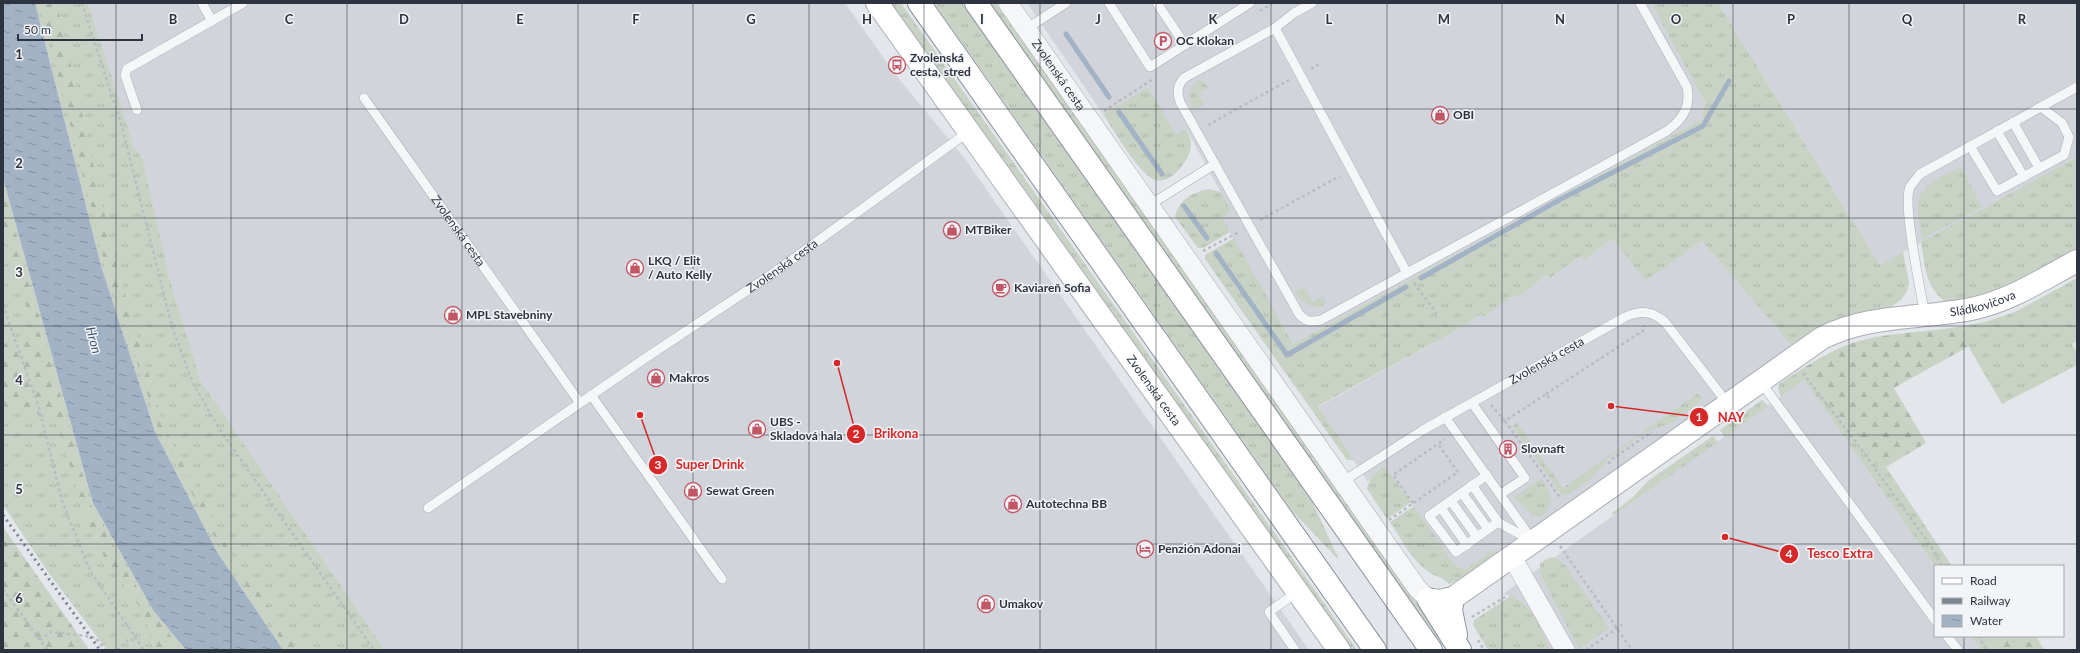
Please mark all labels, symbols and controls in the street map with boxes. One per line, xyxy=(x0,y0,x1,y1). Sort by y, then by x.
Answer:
text: B xyxy=(169,11,178,27)
text: C xyxy=(285,11,294,27)
text: D xyxy=(399,11,409,27)
text: E xyxy=(516,11,524,27)
text: F xyxy=(632,11,640,27)
text: G xyxy=(746,11,756,27)
text: H xyxy=(862,11,872,27)
text: I xyxy=(980,11,984,27)
text: J xyxy=(1095,11,1101,27)
text: K xyxy=(1209,11,1219,27)
text: L xyxy=(1326,11,1333,27)
text: M xyxy=(1438,11,1450,27)
text: N xyxy=(1555,11,1565,27)
text: O xyxy=(1671,11,1682,27)
text: P xyxy=(1787,11,1795,27)
text: Q xyxy=(1902,11,1913,27)
text: R xyxy=(2018,11,2027,27)
scale bar xyxy=(18,16,142,42)
text: 50 m xyxy=(24,22,51,37)
parking icon: OC Klokan xyxy=(1153,31,1173,51)
place label: OC Klokan xyxy=(1176,33,1234,48)
street label: Zvolenská cesta xyxy=(1029,36,1089,113)
text: 1 xyxy=(15,46,23,62)
place label: Zvolenská cesta, stred xyxy=(910,50,971,79)
bus stop icon: Zvolenská cesta, stred xyxy=(887,55,907,75)
shop icon: OBI xyxy=(1430,105,1450,125)
place label: OBI xyxy=(1453,107,1474,122)
text: 2 xyxy=(15,155,23,171)
street label: Zvolenská cesta xyxy=(428,192,489,269)
shop icon: MTBiker xyxy=(942,220,962,240)
place label: MTBiker xyxy=(965,222,1012,237)
street label: Zvolenská cesta xyxy=(744,236,820,296)
place label: LKQ / Elit / Auto Kelly xyxy=(648,253,712,282)
shop icon: LKQ / Elit / Auto Kelly xyxy=(625,258,645,278)
text: 3 xyxy=(15,264,23,280)
cafe icon: Kaviareň Sofia xyxy=(991,278,1011,298)
place label: Kaviareň Sofia xyxy=(1014,280,1091,295)
street label: Sládkovičova xyxy=(1949,287,2018,319)
shop icon: MPL Stavebniny xyxy=(443,305,463,325)
place label: MPL Stavebniny xyxy=(466,307,553,322)
water label: Hron xyxy=(83,325,105,355)
street label: Zvolenská cesta xyxy=(1506,333,1587,387)
street label: Zvolenská cesta xyxy=(1124,352,1184,428)
shop icon: Makros xyxy=(646,368,666,388)
place label: Makros xyxy=(669,370,709,385)
text: 4 xyxy=(15,372,23,388)
callout: NAY xyxy=(1689,405,1752,430)
text: 1 xyxy=(1696,409,1703,424)
text: NAY xyxy=(1718,409,1745,425)
place label: UBS - Skladová hala xyxy=(770,414,843,443)
shop icon: UBS - Skladová hala xyxy=(747,419,767,439)
callout: Brikona xyxy=(846,421,926,446)
text: Brikona xyxy=(874,425,918,441)
text: 2 xyxy=(853,426,860,441)
building icon: Slovnaft xyxy=(1498,439,1518,459)
place label: Slovnaft xyxy=(1521,441,1565,456)
callout: Super Drink xyxy=(648,452,753,477)
text: Super Drink xyxy=(676,456,744,472)
text: 3 xyxy=(655,457,662,472)
text: 5 xyxy=(15,481,23,497)
shop icon: Sewat Green xyxy=(683,481,703,501)
place label: Sewat Green xyxy=(706,483,775,498)
shop icon: Autotechna BB xyxy=(1003,494,1023,514)
place label: Autotechna BB xyxy=(1025,496,1107,511)
hotel icon: Penzión Adonai xyxy=(1135,539,1155,559)
place label: Penzión Adonai xyxy=(1158,541,1241,556)
callout: Tesco Extra xyxy=(1779,541,1881,566)
text: Tesco Extra xyxy=(1807,545,1873,561)
text: 4 xyxy=(1786,546,1793,561)
legend xyxy=(1934,565,2064,637)
text: Road xyxy=(1970,573,1997,588)
text: 6 xyxy=(15,590,23,606)
text: Railway xyxy=(1970,593,2011,608)
shop icon: Umakov xyxy=(976,594,996,614)
place label: Umakov xyxy=(999,596,1044,611)
text: Water xyxy=(1970,613,2003,628)

